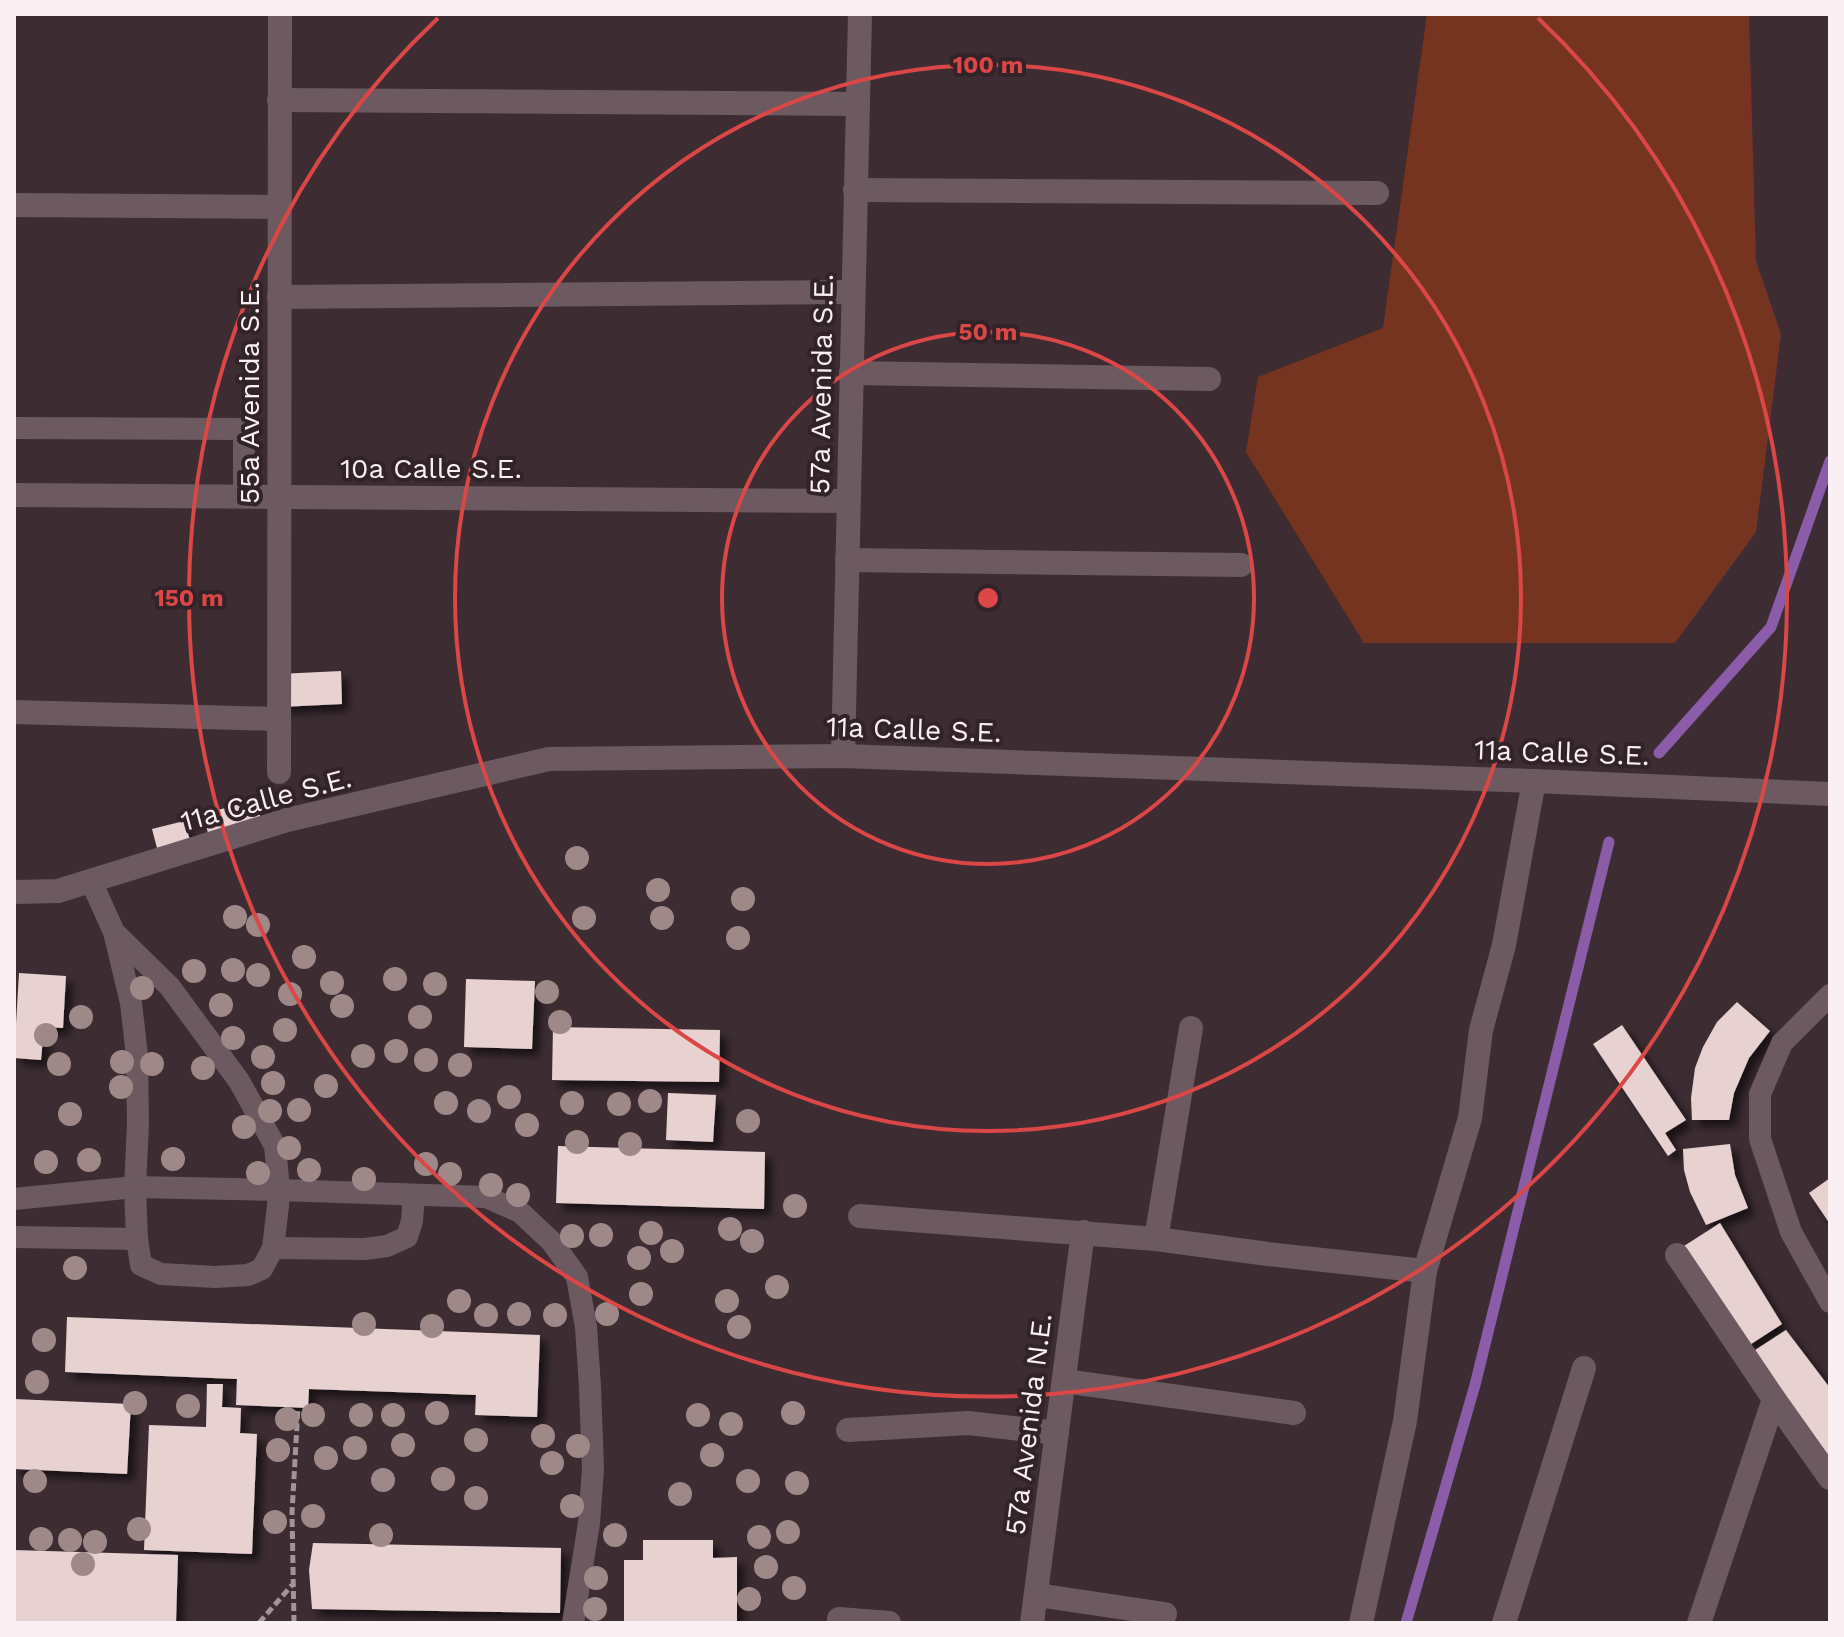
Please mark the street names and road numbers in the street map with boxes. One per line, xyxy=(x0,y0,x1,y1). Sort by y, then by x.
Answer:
street label: 57a Avenida S.E. xyxy=(803,273,840,495)
street label: 55a Avenida S.E. xyxy=(233,282,266,504)
street label: 10a Calle S.E. xyxy=(340,452,522,485)
street label: 11a Calle S.E. xyxy=(826,710,1002,749)
street label: 11a Calle S.E. xyxy=(1474,733,1650,772)
street label: 11a Calle S.E. xyxy=(177,761,355,838)
street label: 57a Avenida N.E. xyxy=(999,1311,1058,1537)

